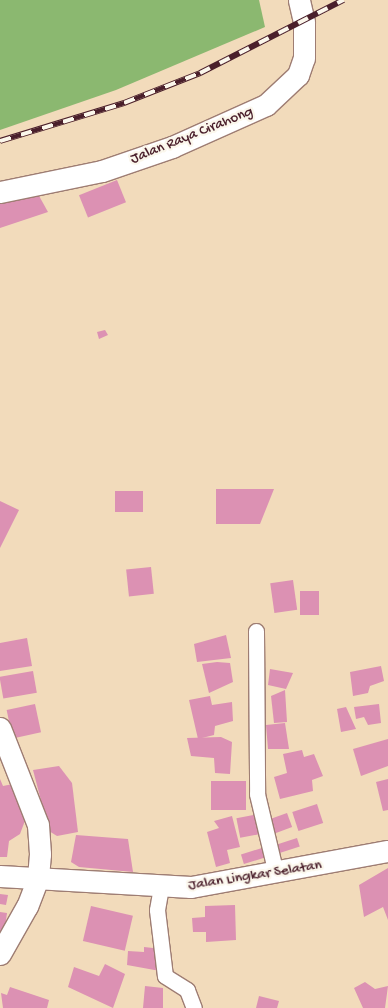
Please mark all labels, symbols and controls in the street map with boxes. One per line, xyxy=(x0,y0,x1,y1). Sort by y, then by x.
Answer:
street label: Jalan Raya Cirahong xyxy=(128,103,256,169)
street label: Jalan Lingkar Selatan xyxy=(187,857,323,895)

